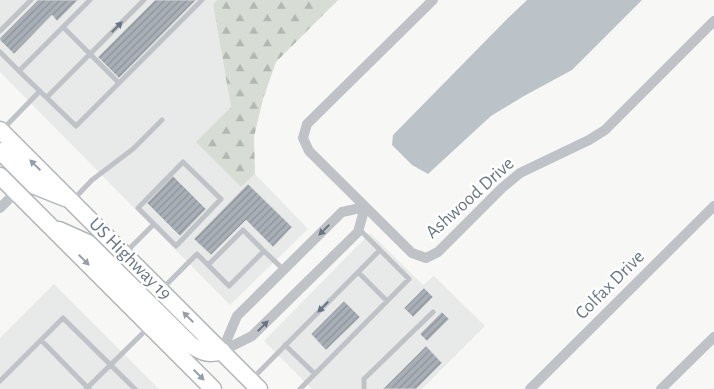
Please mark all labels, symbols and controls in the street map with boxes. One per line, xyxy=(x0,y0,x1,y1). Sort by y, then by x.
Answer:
one-way arrow xyxy=(111,21,123,33)
street label: Ashwood Drive xyxy=(422,154,518,242)
one-way arrow xyxy=(30,159,42,171)
street label: US Highway 19 xyxy=(85,214,175,304)
one-way arrow xyxy=(318,224,330,236)
street label: Colfax Drive xyxy=(572,247,648,323)
one-way arrow xyxy=(78,254,90,266)
one-way arrow xyxy=(318,301,330,313)
one-way arrow xyxy=(182,311,194,323)
one-way arrow xyxy=(257,320,269,332)
one-way arrow xyxy=(193,369,205,381)

